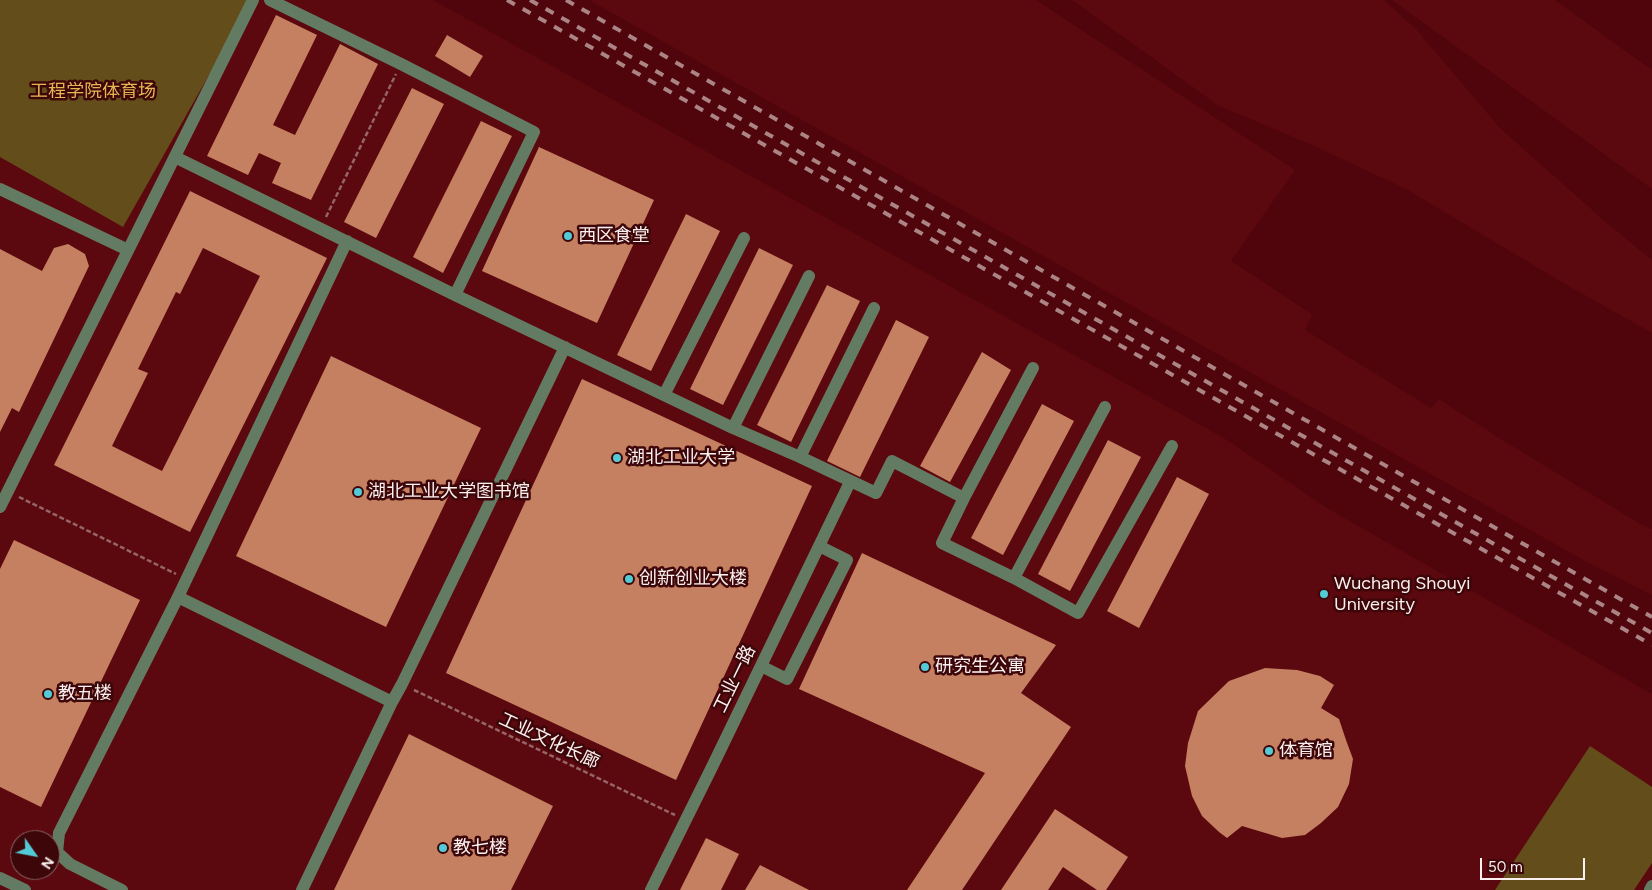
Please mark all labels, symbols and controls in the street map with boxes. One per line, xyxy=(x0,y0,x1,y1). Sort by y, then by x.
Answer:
park label: 工程学院体育场 xyxy=(30,81,156,103)
place label: 西区食堂 xyxy=(578,225,650,247)
marker: 西区食堂 xyxy=(562,230,574,242)
place label: 湖北工业大学 xyxy=(627,447,735,469)
marker: 湖北工业大学 xyxy=(611,452,623,464)
place label: 湖北工业大学图书馆 xyxy=(368,481,530,503)
marker: 湖北工业大学图书馆 xyxy=(352,486,364,498)
place label: 创新创业大楼 xyxy=(639,568,747,590)
marker: 创新创业大楼 xyxy=(623,573,635,585)
place label: Wuchang Shouyi University xyxy=(1334,573,1471,616)
marker: Wuchang Shouyi University xyxy=(1318,588,1330,600)
street label: 工业一路 xyxy=(710,642,760,716)
place label: 研究生公寓 xyxy=(935,656,1025,678)
marker: 研究生公寓 xyxy=(919,661,931,673)
place label: 教五楼 xyxy=(58,683,112,705)
marker: 教五楼 xyxy=(42,688,54,700)
street label: 工业文化长廊 xyxy=(495,708,603,774)
place label: 体育馆 xyxy=(1279,740,1333,762)
marker: 体育馆 xyxy=(1263,745,1275,757)
north arrow xyxy=(10,830,60,880)
place label: 教七楼 xyxy=(453,837,507,859)
marker: 教七楼 xyxy=(437,842,449,854)
scale bar xyxy=(1482,848,1587,880)
text: N xyxy=(37,854,57,872)
text: 50 m xyxy=(1488,858,1523,876)

